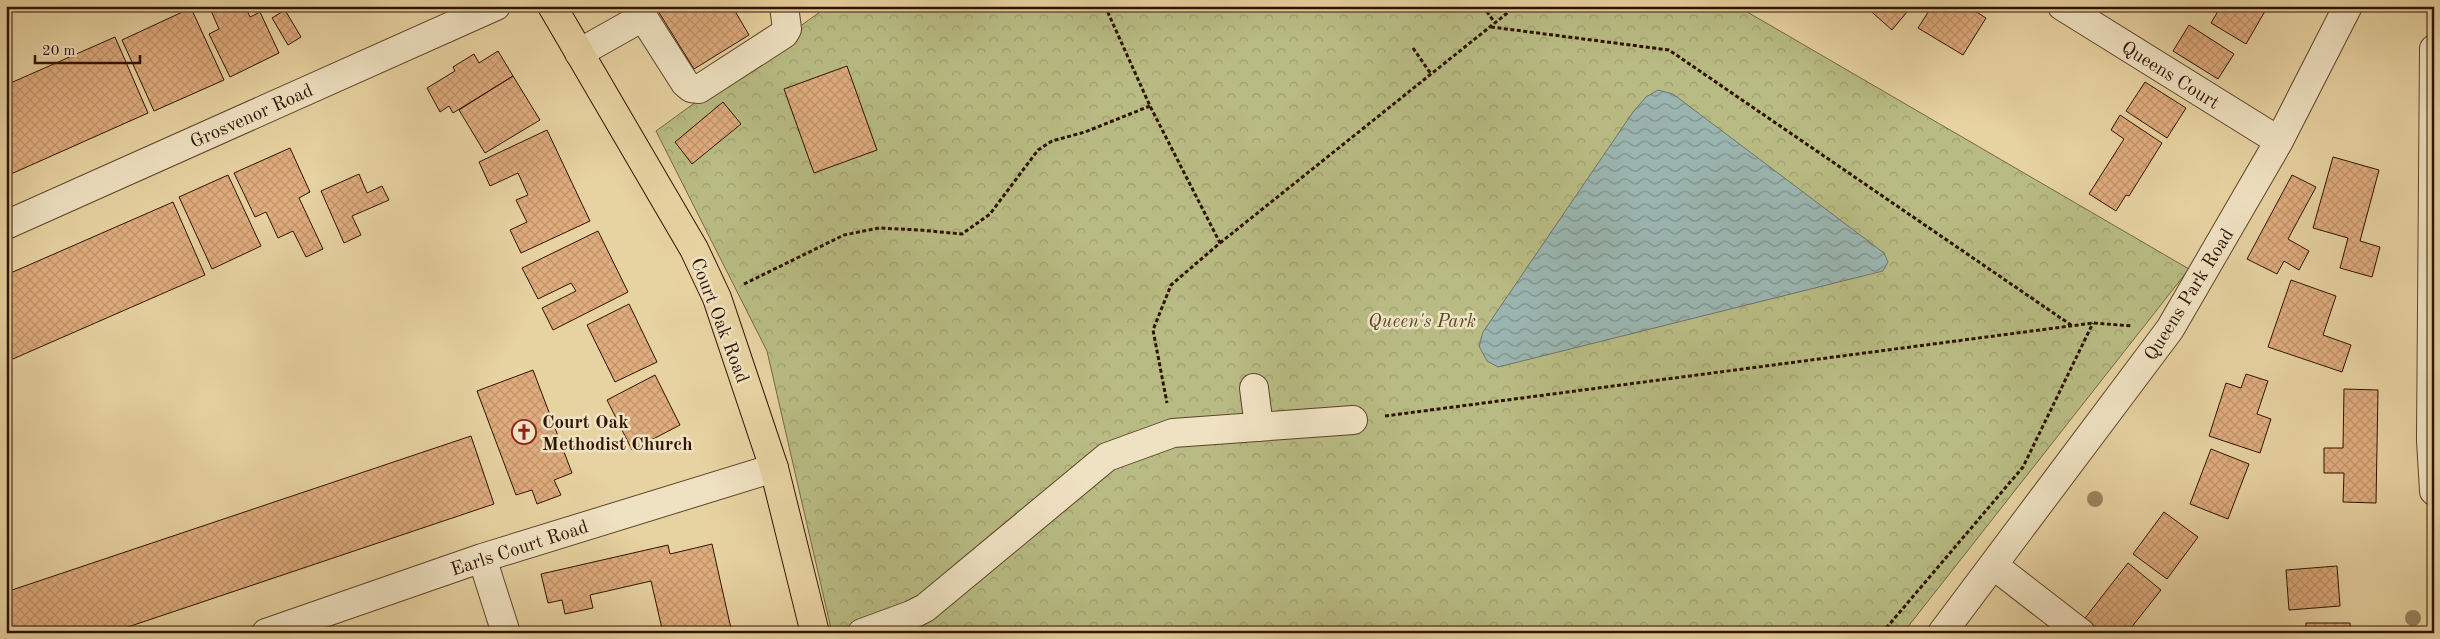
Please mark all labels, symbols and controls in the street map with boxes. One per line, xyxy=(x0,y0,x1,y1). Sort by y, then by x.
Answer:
scale bar xyxy=(35,32,140,64)
street label: Queens Court xyxy=(2117,39,2222,114)
text: 20 m xyxy=(42,44,76,59)
street label: Grosvenor Road xyxy=(188,82,316,153)
street label: Queens Park Road xyxy=(2142,226,2238,365)
street label: Court Oak Road xyxy=(686,256,751,386)
park label: Queen's Park xyxy=(1368,313,1476,332)
place label: Court Oak Methodist Church xyxy=(542,414,693,455)
church icon: Court Oak Methodist Church xyxy=(511,419,537,445)
street label: Earls Court Road xyxy=(449,518,591,581)

